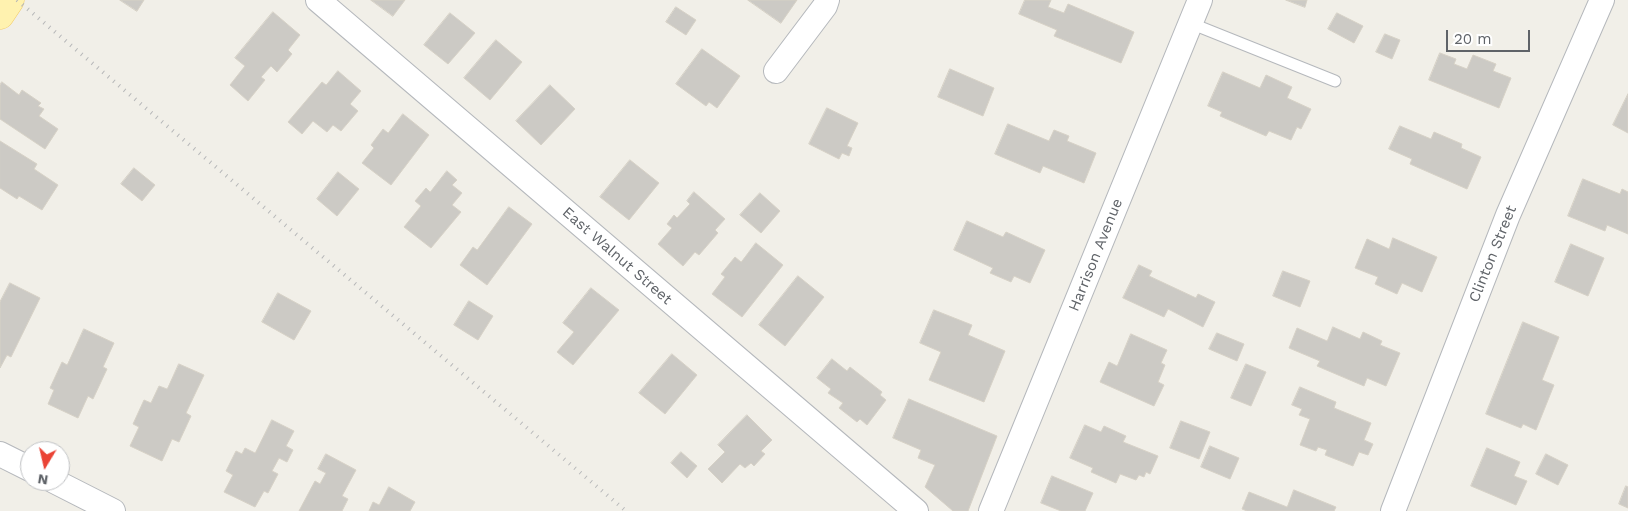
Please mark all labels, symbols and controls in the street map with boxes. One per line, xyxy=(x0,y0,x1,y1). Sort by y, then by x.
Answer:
scale bar xyxy=(1448,20,1532,52)
text: 20 m xyxy=(1454,30,1492,48)
street label: Harrison Avenue xyxy=(1065,196,1127,314)
street label: East Walnut Street xyxy=(559,203,675,309)
street label: Clinton Street xyxy=(1465,203,1521,305)
north arrow xyxy=(20,441,70,491)
text: N xyxy=(36,471,49,489)

